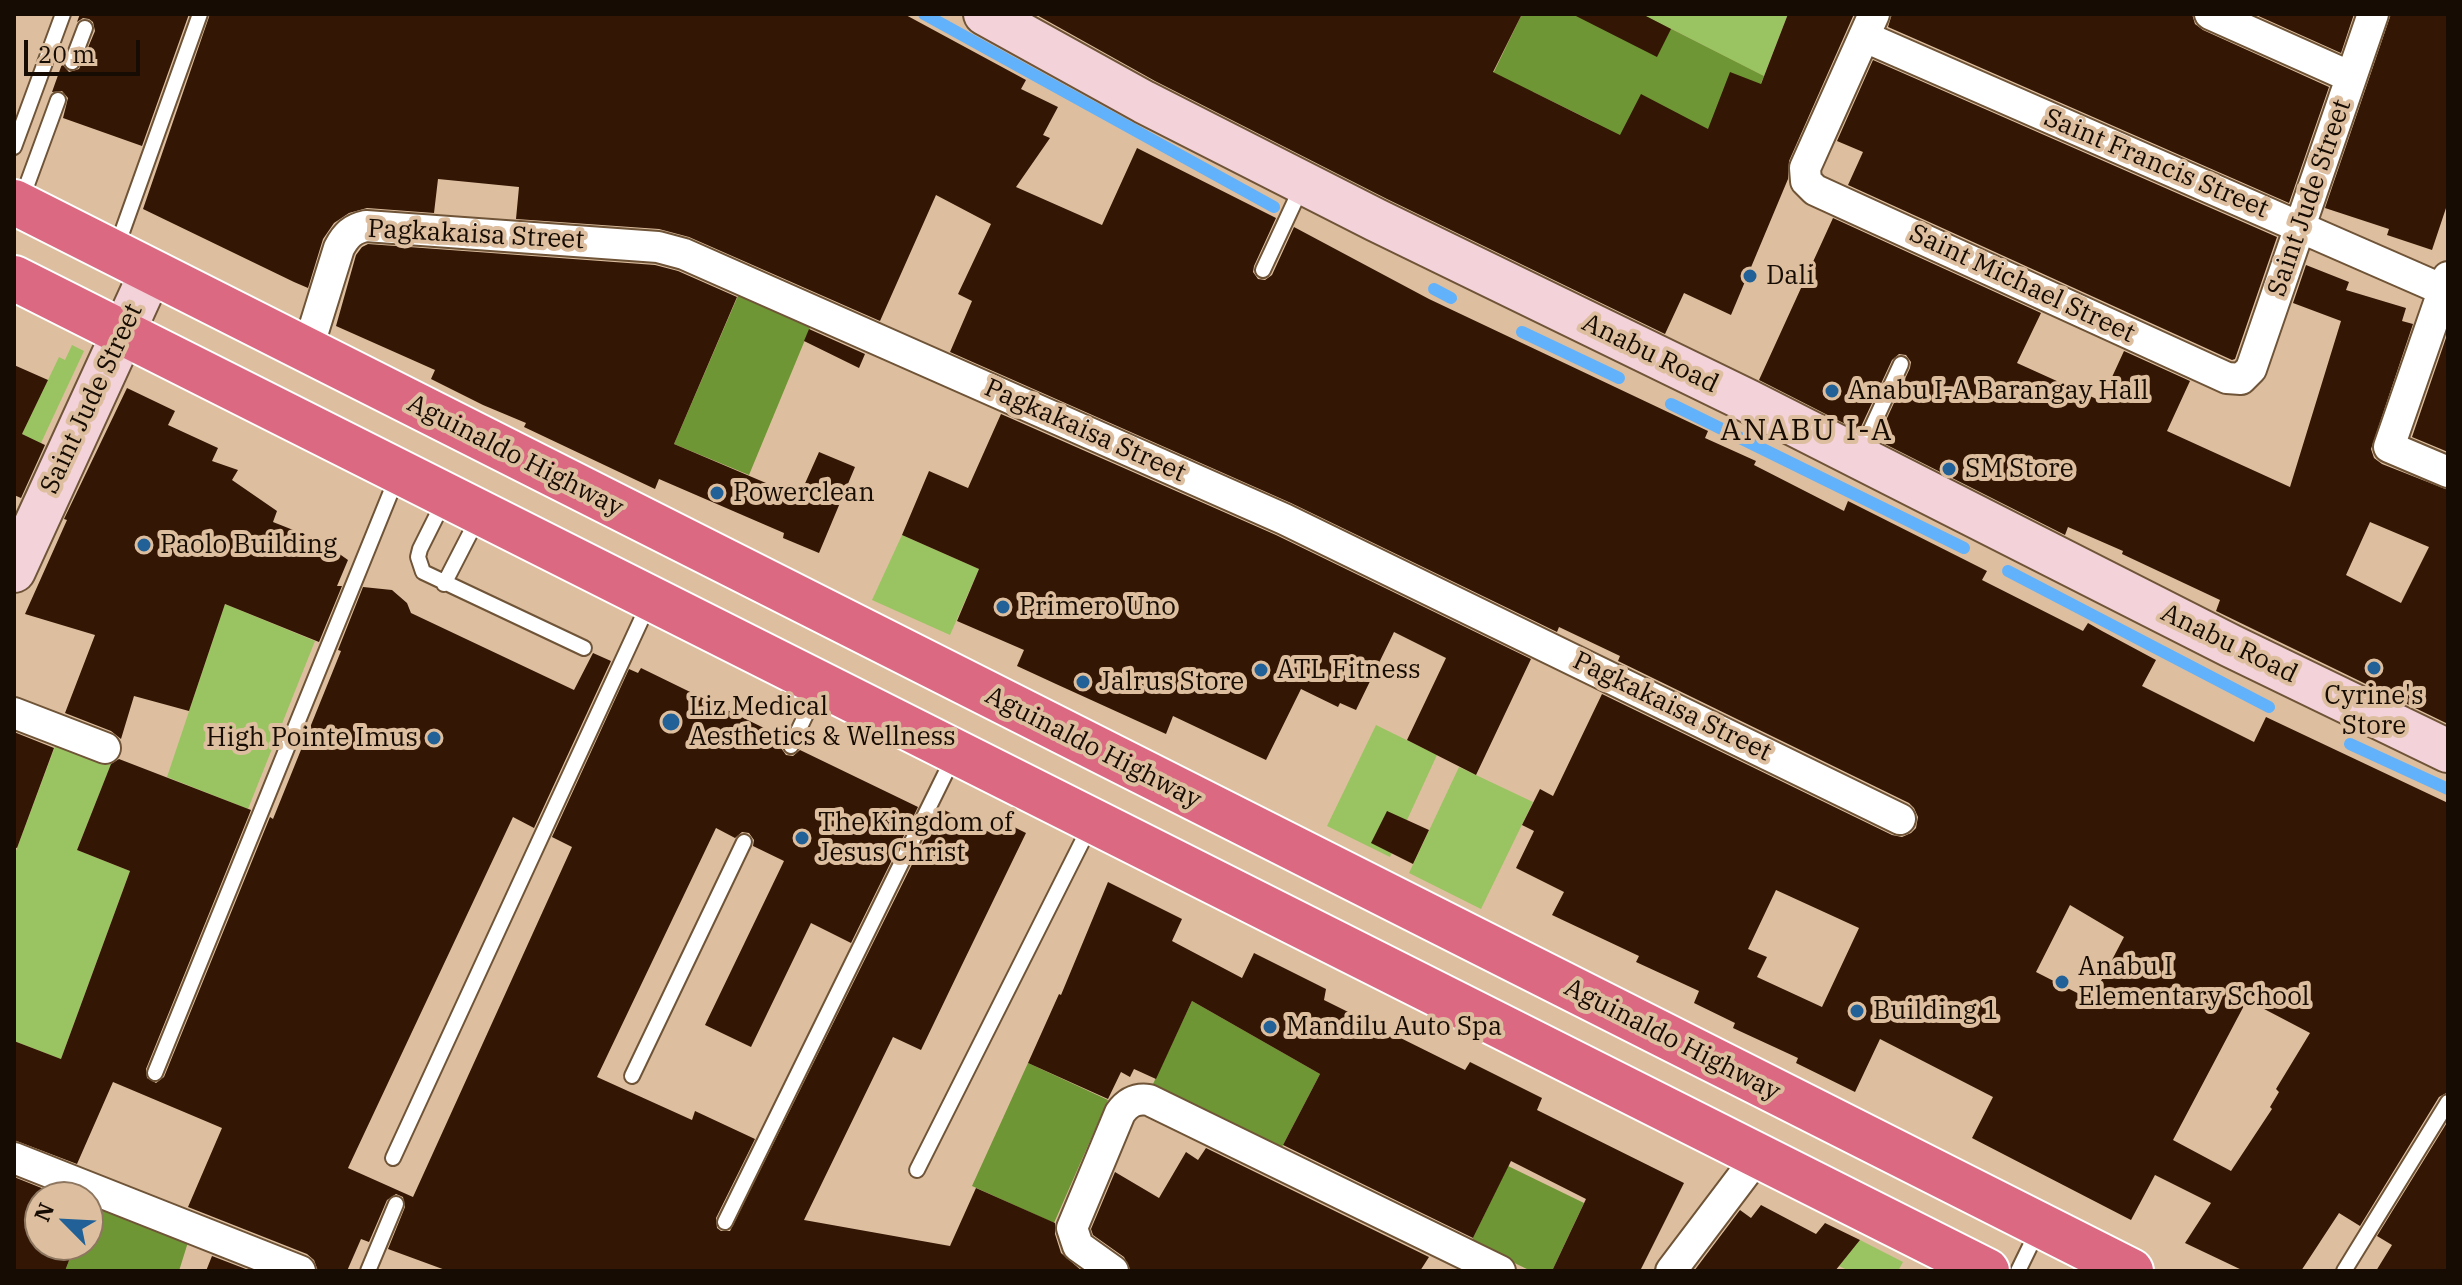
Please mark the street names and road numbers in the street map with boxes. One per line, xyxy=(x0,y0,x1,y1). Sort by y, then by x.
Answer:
street label: Saint Jude Street xyxy=(2262,95,2358,301)
street label: Saint Francis Street xyxy=(2039,103,2273,225)
street label: Pagkakaisa Street xyxy=(367,214,585,256)
street label: Saint Michael Street xyxy=(1904,218,2140,350)
street label: Saint Jude Street xyxy=(34,299,150,499)
street label: Anabu Road xyxy=(1577,308,1723,400)
street label: Pagkakaisa Street xyxy=(980,373,1190,489)
street label: Aguinaldo Highway xyxy=(402,388,628,524)
street label: Anabu Road xyxy=(2156,598,2302,690)
street label: Pagkakaisa Street xyxy=(1568,645,1776,769)
street label: Aguinaldo Highway xyxy=(980,680,1206,816)
street label: Aguinaldo Highway xyxy=(1559,972,1785,1108)

